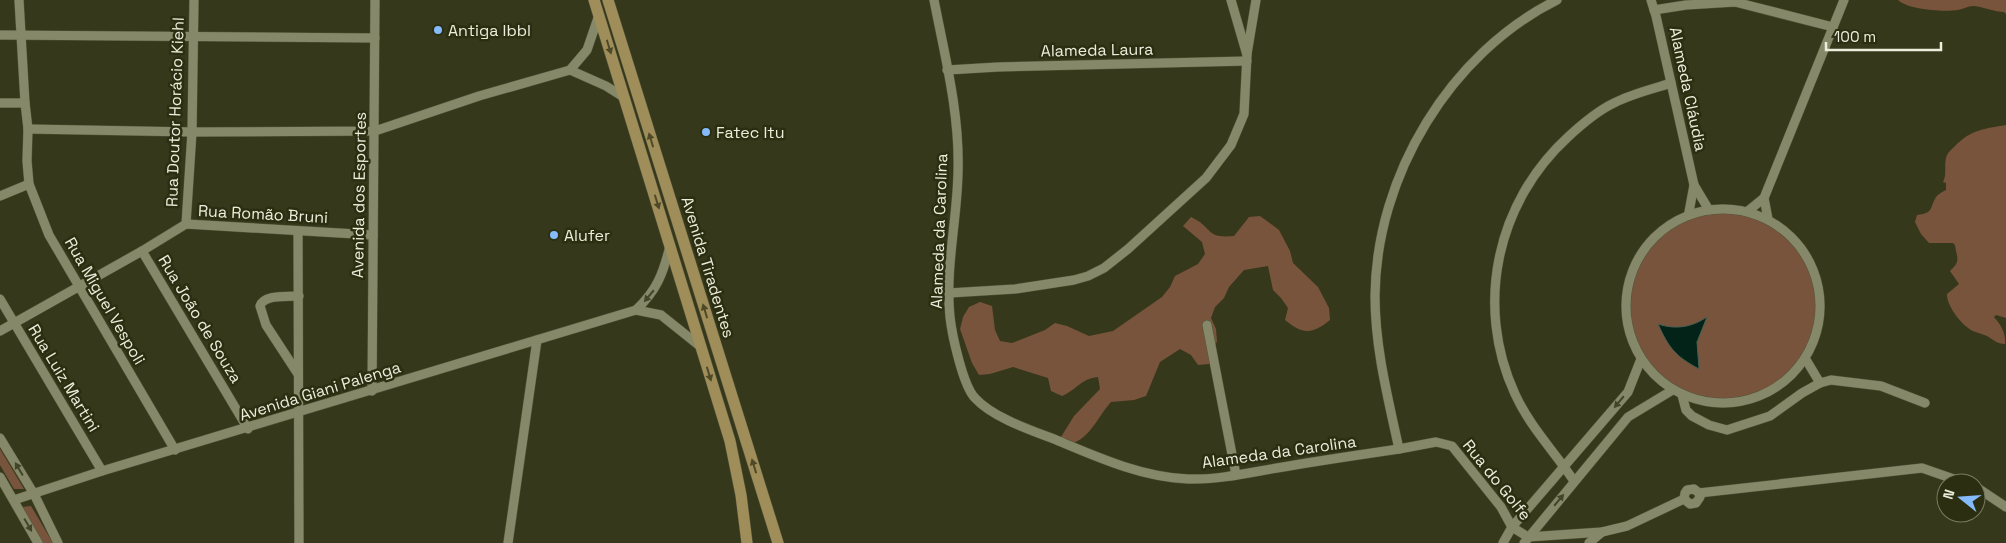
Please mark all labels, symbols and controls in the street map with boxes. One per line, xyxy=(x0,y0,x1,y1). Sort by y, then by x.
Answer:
street label: Rua Doutor Horácio Kiehl xyxy=(161,17,189,207)
place label: Antiga Ibbl xyxy=(448,20,531,41)
scale bar xyxy=(1826,20,1941,52)
marker: Antiga Ibbl xyxy=(432,24,444,36)
street label: Alameda Cláudia xyxy=(1665,25,1711,153)
text: 100 m xyxy=(1834,27,1876,46)
one-way arrow xyxy=(606,39,613,54)
street label: Alameda Laura xyxy=(1041,39,1153,61)
street label: Avenida dos Esportes xyxy=(347,112,371,278)
place label: Fatec Itu xyxy=(716,122,785,143)
marker: Fatec Itu xyxy=(700,126,712,138)
one-way arrow xyxy=(647,132,655,147)
street label: Alameda da Carolina xyxy=(926,153,952,309)
one-way arrow xyxy=(654,194,661,209)
street label: Avenida Tiradentes xyxy=(677,194,739,340)
street label: Rua Romão Bruni xyxy=(198,200,328,228)
place label: Alufer xyxy=(564,225,610,246)
marker: Alufer xyxy=(548,229,560,241)
street label: Rua Miguel Vespoli xyxy=(60,234,150,368)
street label: Rua João de Souza xyxy=(153,251,247,387)
one-way arrow xyxy=(644,289,655,302)
one-way arrow xyxy=(701,304,708,319)
street label: Rua Luiz Martini xyxy=(24,320,104,436)
street label: Avenida Giani Palenga xyxy=(237,356,403,426)
one-way arrow xyxy=(706,367,714,382)
one-way arrow xyxy=(1614,395,1625,408)
street label: Alameda da Carolina xyxy=(1200,431,1358,473)
street label: Rua do Golfe xyxy=(1458,435,1536,525)
one-way arrow xyxy=(749,459,757,474)
one-way arrow xyxy=(14,463,23,476)
north arrow xyxy=(1936,473,1986,523)
text: N xyxy=(1939,487,1959,501)
one-way arrow xyxy=(1553,493,1564,506)
one-way arrow xyxy=(23,518,32,532)

